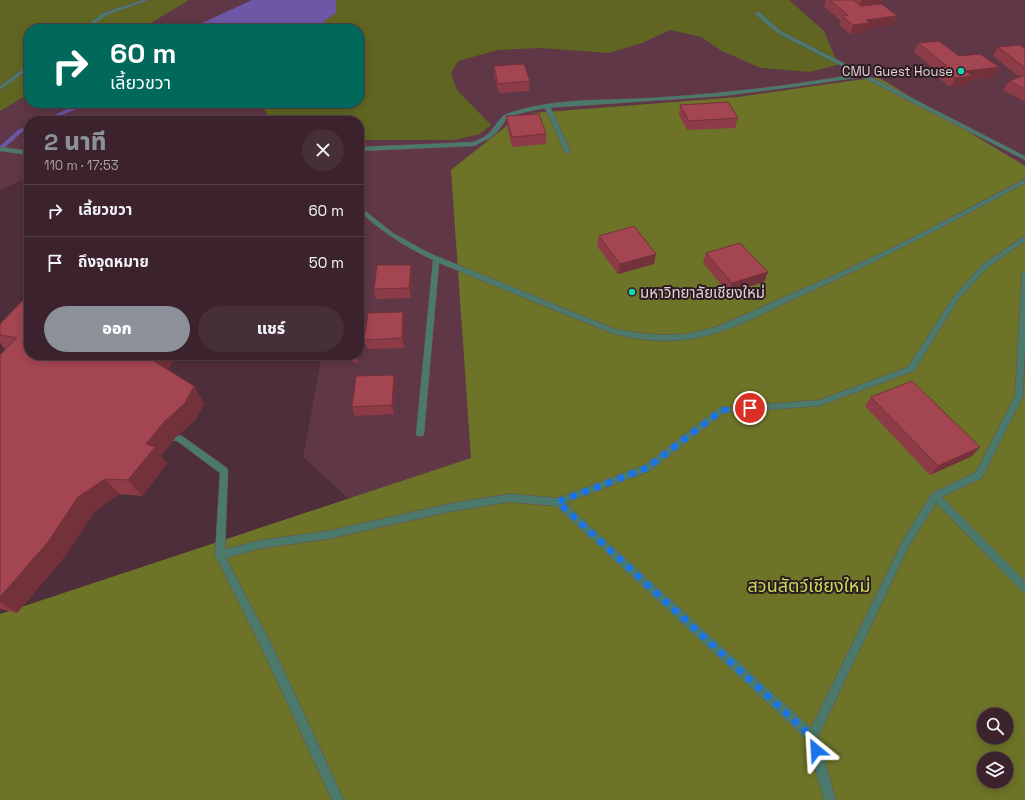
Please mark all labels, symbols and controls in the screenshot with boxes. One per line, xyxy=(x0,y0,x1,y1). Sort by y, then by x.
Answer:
text: 60 m xyxy=(110,35,176,71)
icon: right xyxy=(44,40,96,92)
place label: CMU Guest House xyxy=(842,63,953,80)
marker: CMU Guest House xyxy=(956,66,966,76)
text: เลี้ยวขวา xyxy=(110,71,171,94)
text: 2 นาที xyxy=(44,126,106,157)
button: close xyxy=(302,129,344,171)
text: 110 m · 17:53 xyxy=(44,157,119,174)
icon: right xyxy=(44,200,66,222)
text: เลี้ยวขวา xyxy=(78,200,132,219)
text: 60 m xyxy=(308,201,344,220)
icon: arrive xyxy=(44,252,66,274)
text: ถึงจุดหมาย xyxy=(78,252,149,271)
text: 50 m xyxy=(309,253,344,272)
place label: มหาวิทยาลัยเชียงใหม่ xyxy=(640,283,765,302)
marker: มหาวิทยาลัยเชียงใหม่ xyxy=(627,287,637,297)
button: ออก xyxy=(44,306,190,352)
button: แชร์ xyxy=(198,306,344,352)
pin xyxy=(733,391,767,425)
icon: arrive xyxy=(739,397,761,419)
park label: สวนสัตว์เชียงใหม่ xyxy=(748,574,870,597)
map controls xyxy=(977,708,1013,788)
button: search xyxy=(977,708,1013,744)
position arrow xyxy=(795,729,837,771)
button: layers xyxy=(977,752,1013,788)

